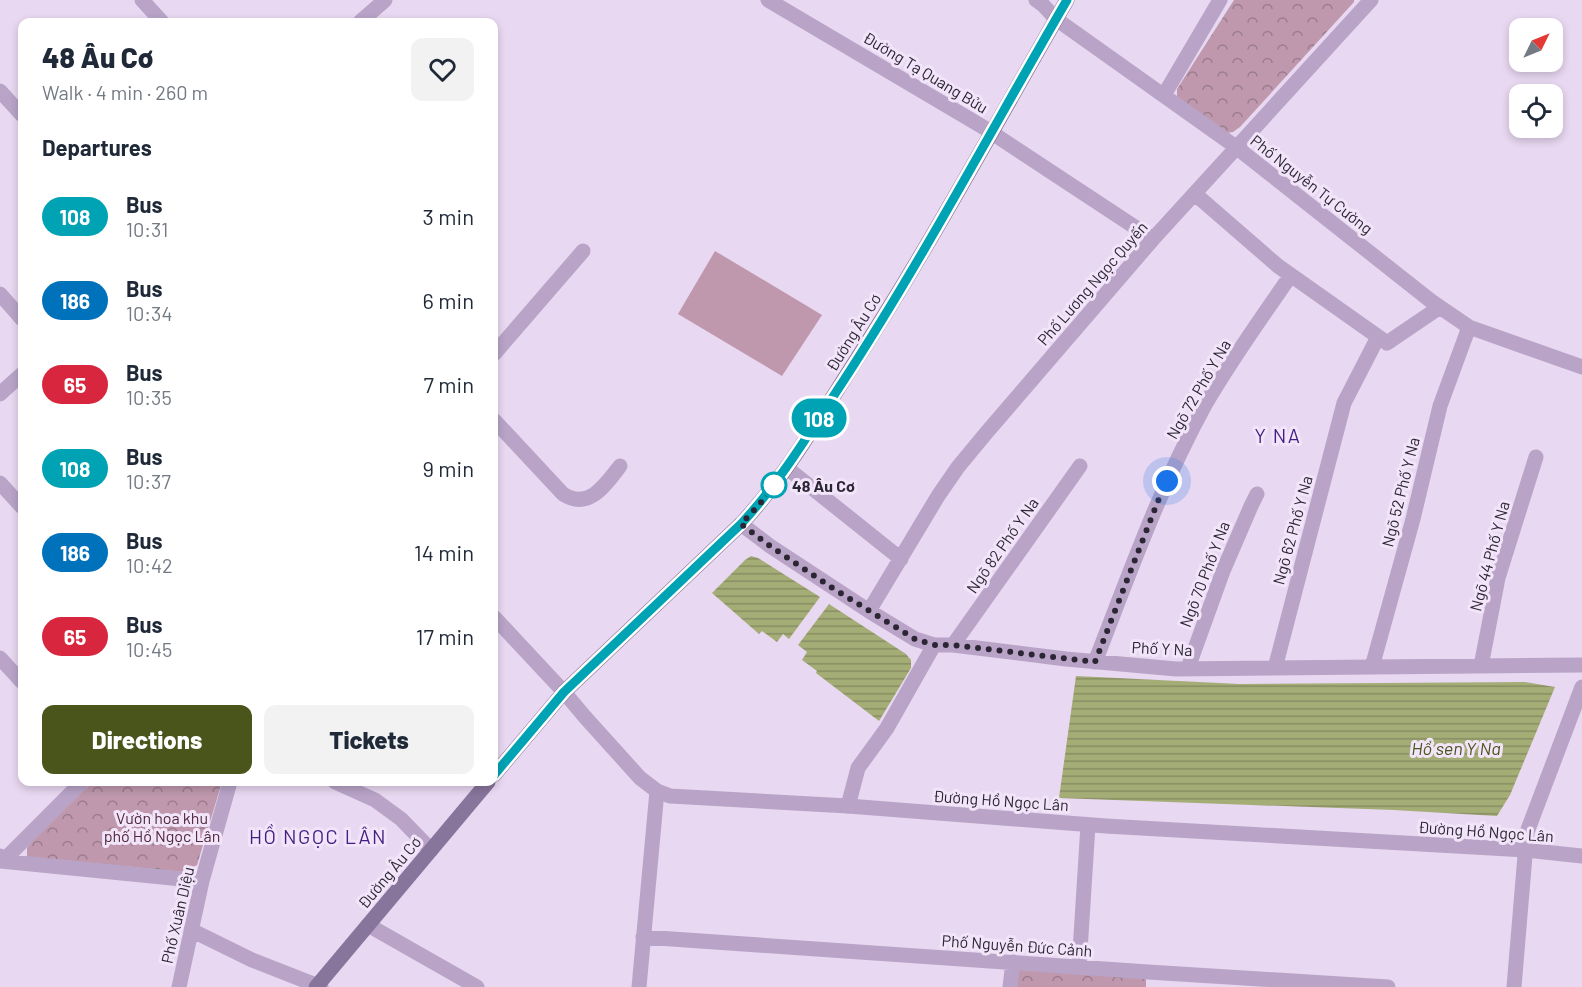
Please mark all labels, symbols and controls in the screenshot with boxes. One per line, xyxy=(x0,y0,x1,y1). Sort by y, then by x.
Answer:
north arrow xyxy=(1509,18,1563,72)
map controls xyxy=(1509,18,1563,138)
street label: Đường Tạ Quang Bửu xyxy=(860,27,992,117)
button: heart xyxy=(411,38,474,101)
text: 48 Âu Cơ xyxy=(42,40,153,74)
text: Walk · 4 min · 260 m xyxy=(42,80,208,104)
button: locate xyxy=(1509,84,1563,138)
street label: Phố Nguyễn Tự Cường xyxy=(1247,130,1377,238)
text: Departures xyxy=(42,134,152,160)
text: Bus xyxy=(126,191,163,217)
text: 3 min xyxy=(423,203,474,229)
text: 108 xyxy=(60,204,90,229)
text: 10:31 xyxy=(126,217,168,241)
street label: Phố Lương Ngọc Quyến xyxy=(1033,217,1151,349)
text: Bus xyxy=(126,275,163,301)
text: 6 min xyxy=(423,287,474,313)
text: 186 xyxy=(60,288,90,313)
street label: Đường Âu Cơ xyxy=(822,290,884,374)
text: 10:34 xyxy=(126,301,172,325)
street label: Ngõ 72 Phố Y Na xyxy=(1162,336,1234,442)
text: Bus xyxy=(126,359,163,385)
text: 7 min xyxy=(424,371,474,397)
text: 65 xyxy=(64,372,86,397)
text: 10:35 xyxy=(126,385,172,409)
line badge: 108 xyxy=(784,398,854,438)
text: 108 xyxy=(804,406,834,431)
district label: Y NA xyxy=(1255,423,1302,447)
street label: Ngõ 52 Phố Y Na xyxy=(1377,435,1423,549)
text: Bus xyxy=(126,443,163,469)
text: 9 min xyxy=(422,455,474,481)
text: 108 xyxy=(60,456,90,481)
your location xyxy=(1152,466,1182,496)
text: 10:37 xyxy=(126,469,171,493)
marker: 48 Âu Cơ xyxy=(761,472,787,498)
street label: Ngõ 62 Phố Y Na xyxy=(1268,473,1316,587)
place label: 48 Âu Cơ xyxy=(792,476,855,495)
street label: Ngõ 82 Phố Y Na xyxy=(962,494,1042,596)
street label: Ngõ 44 Phố Y Na xyxy=(1465,499,1513,613)
street label: Ngõ 70 Phố Y Na xyxy=(1175,518,1233,630)
text: Bus xyxy=(126,527,163,553)
text: 14 min xyxy=(414,539,474,565)
text: 186 xyxy=(60,540,90,565)
text: 10:42 xyxy=(126,553,173,577)
text: Bus xyxy=(126,611,163,637)
text: 17 min xyxy=(416,623,474,649)
text: 65 xyxy=(64,624,86,649)
text: 10:45 xyxy=(126,637,172,661)
street label: Phố Y Na xyxy=(1131,637,1193,659)
button: Directions xyxy=(42,705,252,774)
button: Tickets xyxy=(264,705,474,774)
water label: Hồ sen Y Na xyxy=(1411,737,1501,759)
street label: Đường Hồ Ngọc Lân xyxy=(933,786,1069,814)
park label: Vườn hoa khu phố Hồ Ngọc Lân xyxy=(104,808,220,845)
street label: Đường Hồ Ngọc Lân xyxy=(1418,817,1554,845)
district label: HỒ NGỌC LÂN xyxy=(249,824,387,848)
street label: Đường Âu Cơ xyxy=(353,832,425,912)
street label: Phố Xuân Diệu xyxy=(157,865,197,965)
street label: Phố Nguyễn Đức Cảnh xyxy=(941,930,1093,960)

